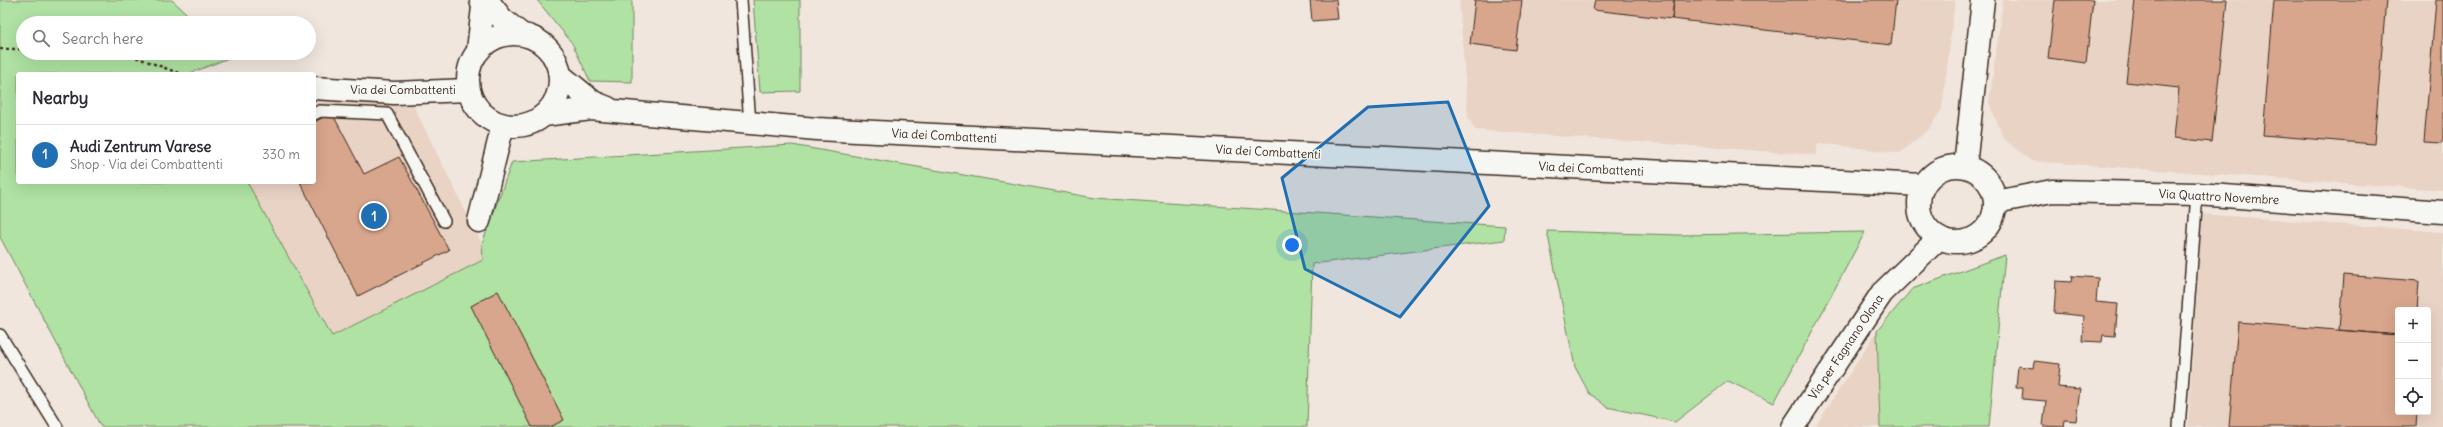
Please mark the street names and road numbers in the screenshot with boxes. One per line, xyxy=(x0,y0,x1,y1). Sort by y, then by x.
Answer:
street label: Via dei Combattenti xyxy=(350,82,456,97)
street label: Via dei Combattenti xyxy=(891,125,997,146)
street label: Via dei Combattenti xyxy=(1215,141,1321,162)
street label: Via dei Combattenti xyxy=(1538,158,1644,179)
street label: Via Quattro Novembre xyxy=(2158,186,2280,207)
street label: Via per Fagnano Olona xyxy=(1805,291,1886,402)

